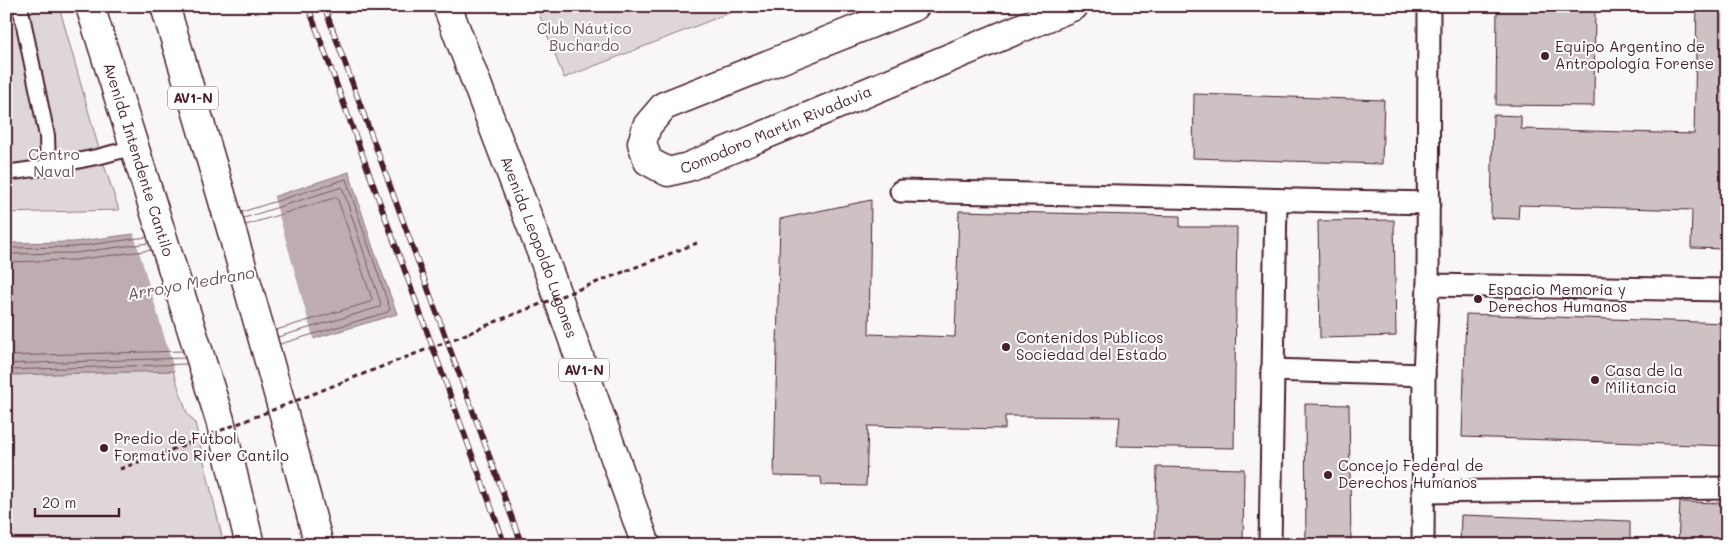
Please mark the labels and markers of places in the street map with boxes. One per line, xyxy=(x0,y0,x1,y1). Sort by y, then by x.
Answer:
place label: Equipo Argentino de Antropología Forense xyxy=(1555,36,1714,73)
marker: Equipo Argentino de Antropología Forense xyxy=(1539,50,1551,62)
place label: Espacio Memoria y Derechos Humanos xyxy=(1488,279,1627,316)
marker: Espacio Memoria y Derechos Humanos xyxy=(1472,293,1484,305)
place label: Contenidos Públicos Sociedad del Estado xyxy=(1016,327,1167,364)
marker: Contenidos Públicos Sociedad del Estado xyxy=(1000,341,1012,353)
place label: Casa de la Militancia xyxy=(1605,360,1683,397)
marker: Casa de la Militancia xyxy=(1589,374,1601,386)
place label: Predio de Fútbol Formativo River Cantilo xyxy=(114,428,289,465)
marker: Predio de Fútbol Formativo River Cantilo xyxy=(98,442,110,454)
place label: Concejo Federal de Derechos Humanos xyxy=(1338,455,1483,492)
marker: Concejo Federal de Derechos Humanos xyxy=(1322,469,1334,481)

